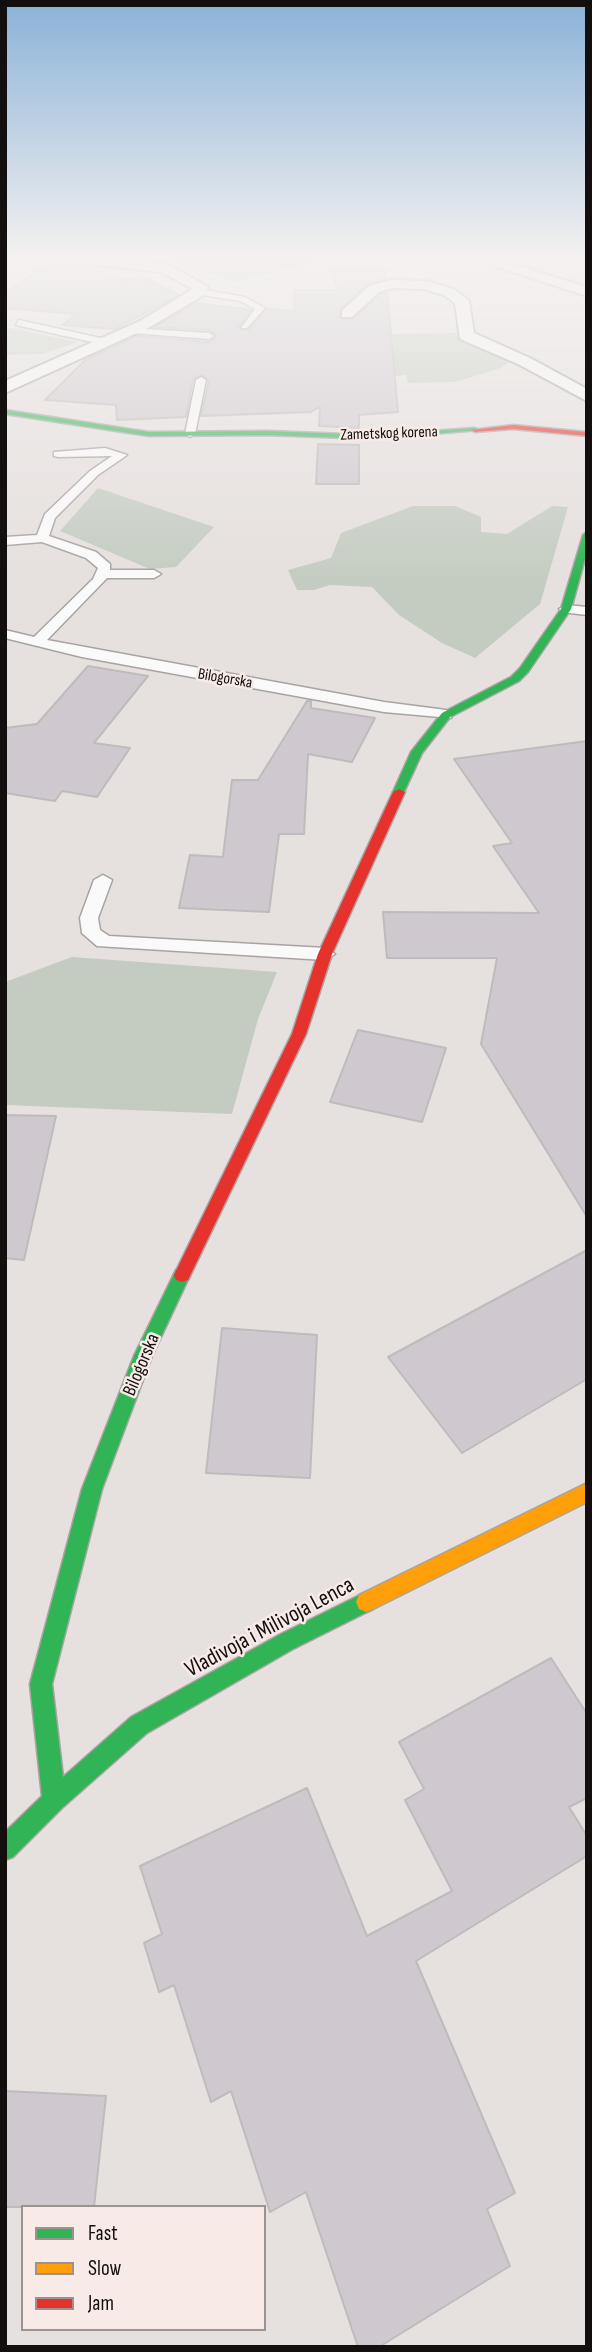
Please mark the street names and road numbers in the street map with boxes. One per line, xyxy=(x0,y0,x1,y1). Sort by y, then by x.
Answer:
street label: Zametskog korena xyxy=(340,423,438,445)
street label: Bilogorska xyxy=(196,665,254,693)
street label: Bilogorska xyxy=(119,1330,165,1400)
street label: Vladivoja i Milivoja Lenca xyxy=(181,1572,359,1684)

